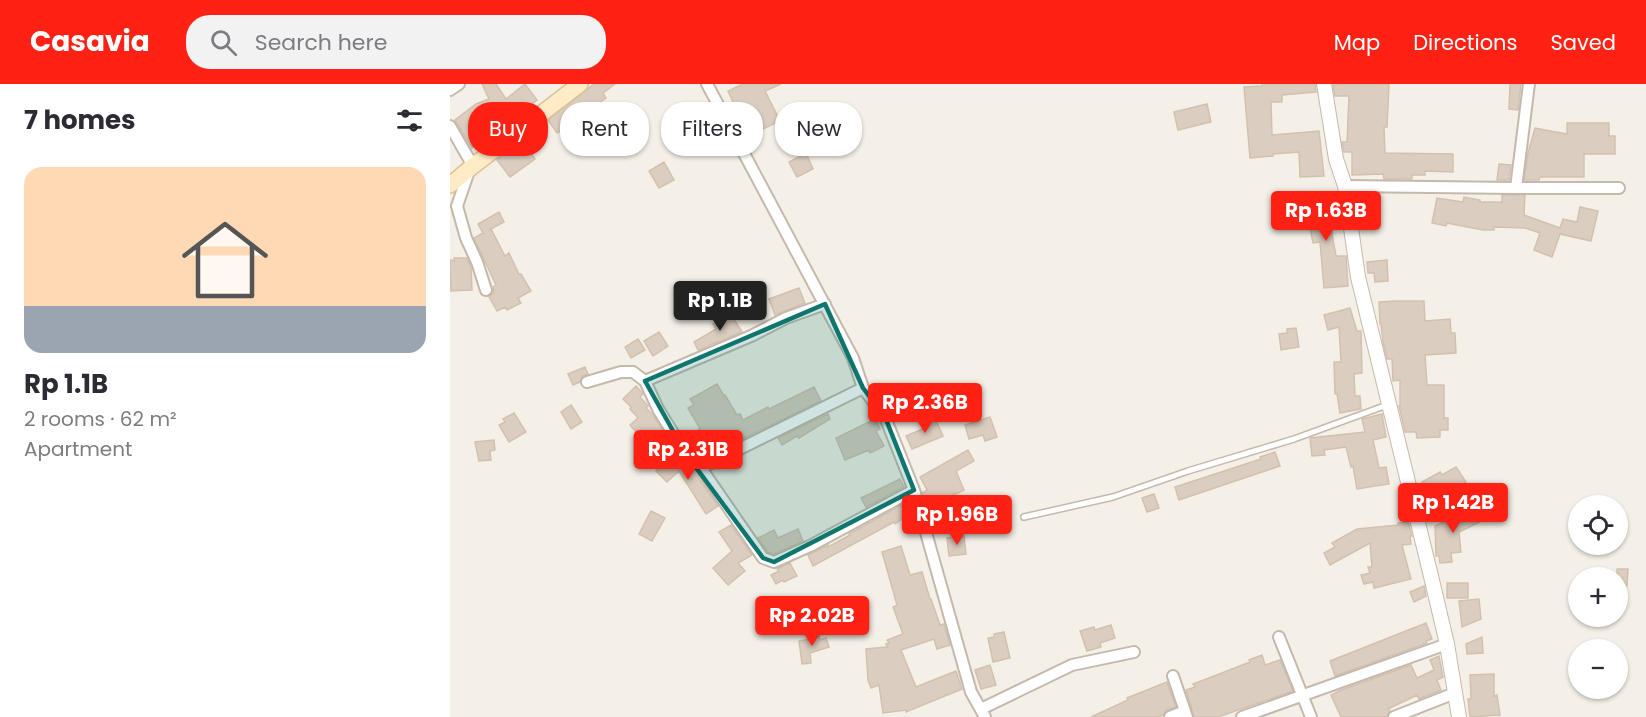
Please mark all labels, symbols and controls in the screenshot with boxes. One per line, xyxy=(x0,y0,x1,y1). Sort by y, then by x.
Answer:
search box xyxy=(186,15,606,69)
text: Casavia xyxy=(30,22,150,61)
icon: search xyxy=(207,26,240,59)
text: Search here xyxy=(255,27,387,58)
text: Map xyxy=(1334,28,1380,57)
text: Directions xyxy=(1413,28,1517,57)
text: Saved xyxy=(1550,28,1616,57)
text: 7 homes xyxy=(24,102,136,138)
chip: Buy xyxy=(468,102,548,156)
chip: Rent xyxy=(560,102,649,156)
chip: Filters xyxy=(661,102,763,156)
chip: New xyxy=(775,102,862,156)
icon: filters xyxy=(393,104,426,137)
pin: Rp 1.63B xyxy=(1264,191,1388,242)
text: Rp 1.63B xyxy=(1285,196,1367,224)
icon: home xyxy=(171,206,279,314)
pin: Rp 1.1B xyxy=(665,281,775,332)
text: Rp 1.1B xyxy=(688,286,752,314)
text: Rp 1.1B xyxy=(24,366,108,402)
pin: Rp 2.36B xyxy=(863,383,987,434)
text: Rp 2.36B xyxy=(882,388,968,416)
text: 2 rooms · 62 m² xyxy=(24,405,177,433)
pin: Rp 2.31B xyxy=(626,430,750,481)
text: Apartment xyxy=(24,435,132,463)
text: Rp 2.31B xyxy=(648,435,728,463)
pin: Rp 1.42B xyxy=(1391,483,1515,534)
text: Rp 1.42B xyxy=(1412,488,1494,516)
pin: Rp 1.96B xyxy=(895,495,1019,546)
map controls xyxy=(1568,495,1628,699)
button: locate xyxy=(1568,495,1628,555)
text: Rp 1.96B xyxy=(916,500,998,528)
button: + xyxy=(1568,567,1628,627)
pin: Rp 2.02B xyxy=(750,596,874,647)
text: Rp 2.02B xyxy=(769,601,855,629)
button: − xyxy=(1568,639,1628,699)

